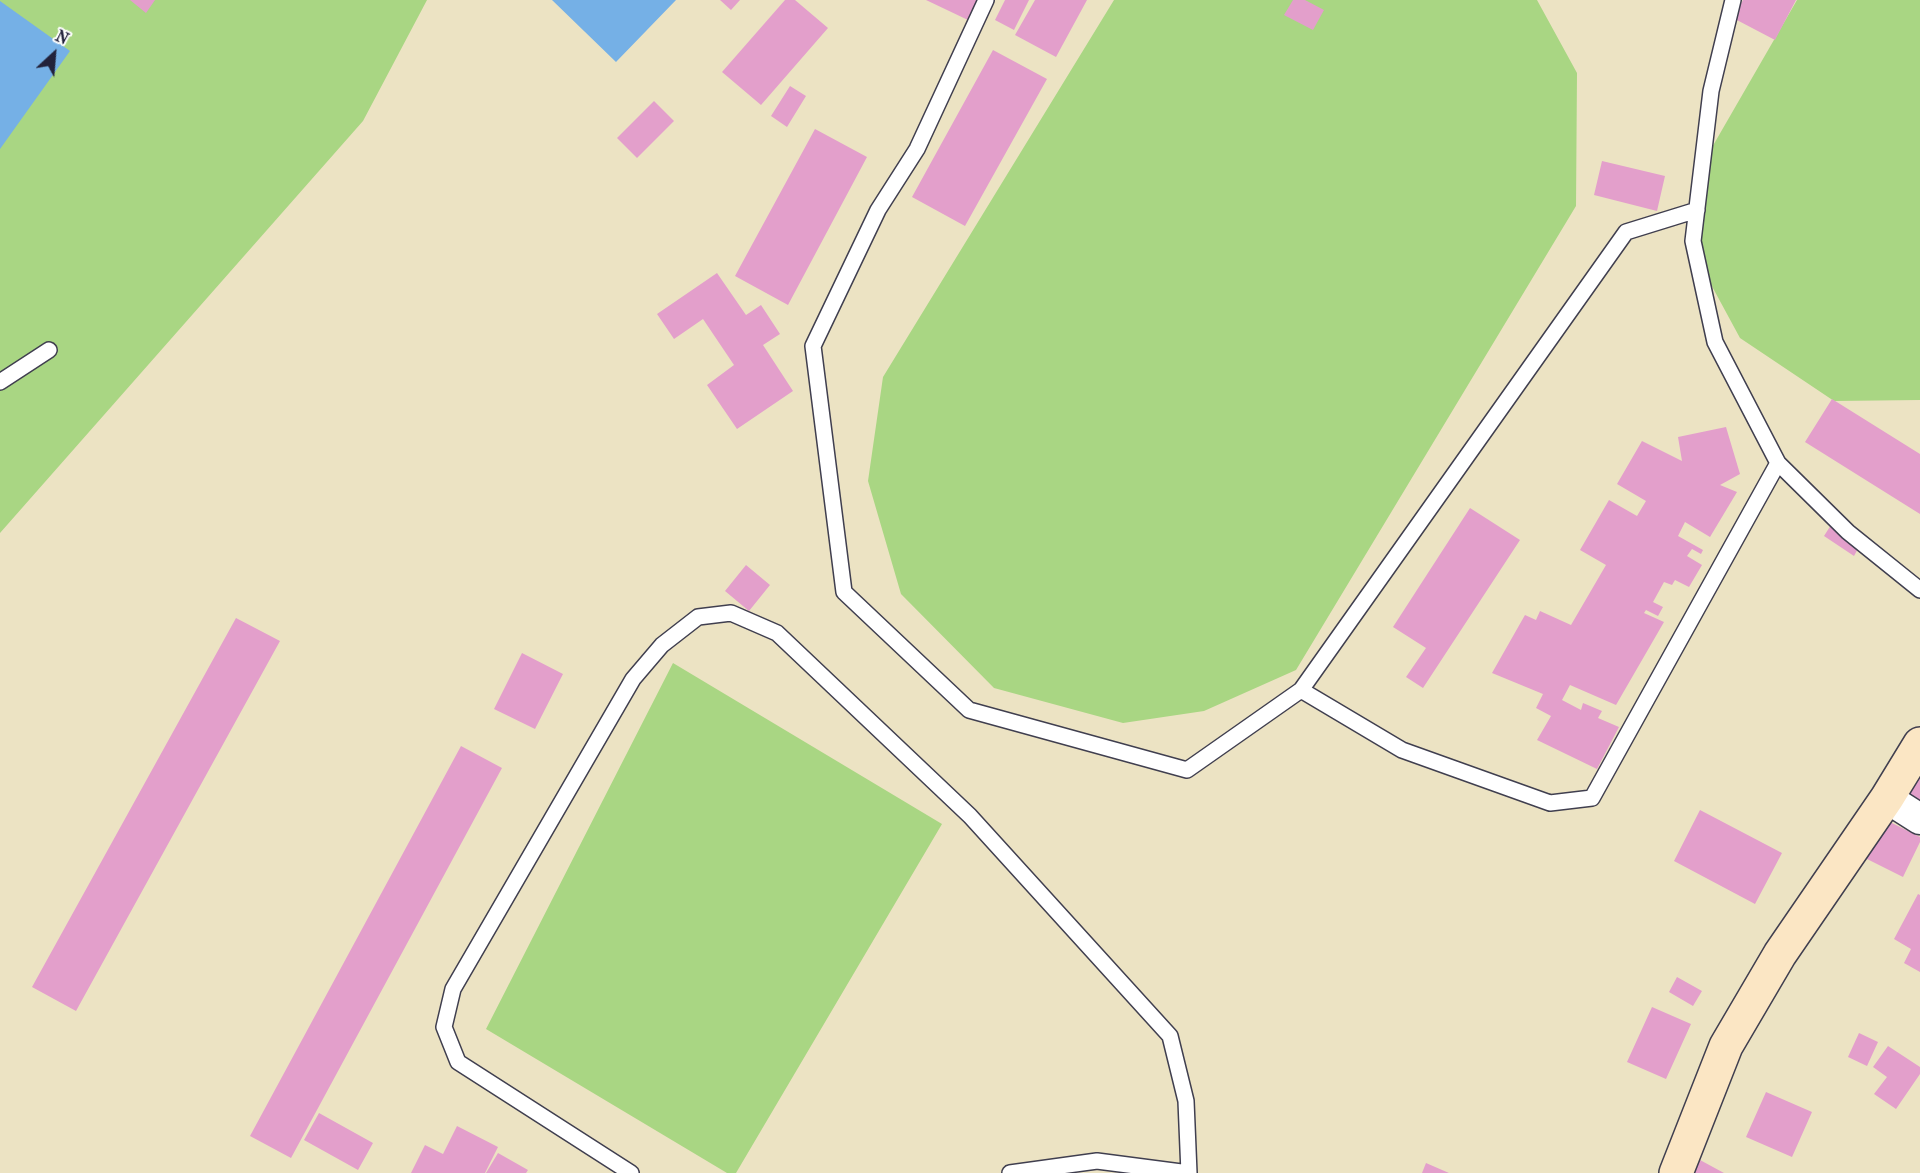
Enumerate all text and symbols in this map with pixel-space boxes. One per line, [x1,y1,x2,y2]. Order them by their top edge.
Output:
north arrow [24,24,84,84]
text: N [52,26,72,49]

